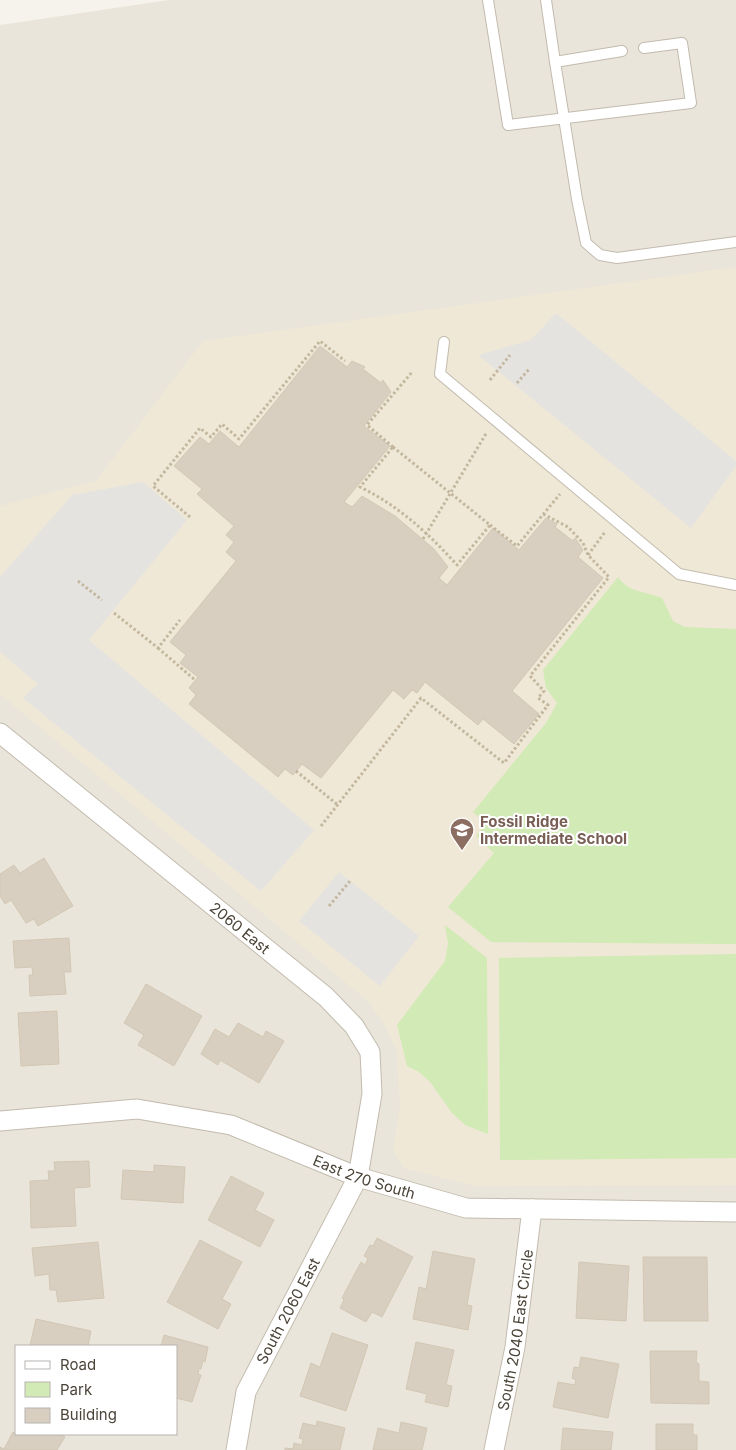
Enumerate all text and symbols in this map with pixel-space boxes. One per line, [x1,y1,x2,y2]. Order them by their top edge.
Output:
place label: Fossil Ridge Intermediate School [480,812,627,848]
school or university icon: Fossil Ridge Intermediate School [449,817,475,851]
street label: 2060 East [206,897,274,958]
street label: East 270 South [310,1150,418,1203]
street label: South 2040 East Circle [493,1248,536,1412]
street label: South 2060 East [252,1255,324,1367]
legend [15,1345,178,1435]
text: Road [60,1355,96,1374]
text: Park [60,1380,93,1399]
text: Building [60,1405,117,1424]

